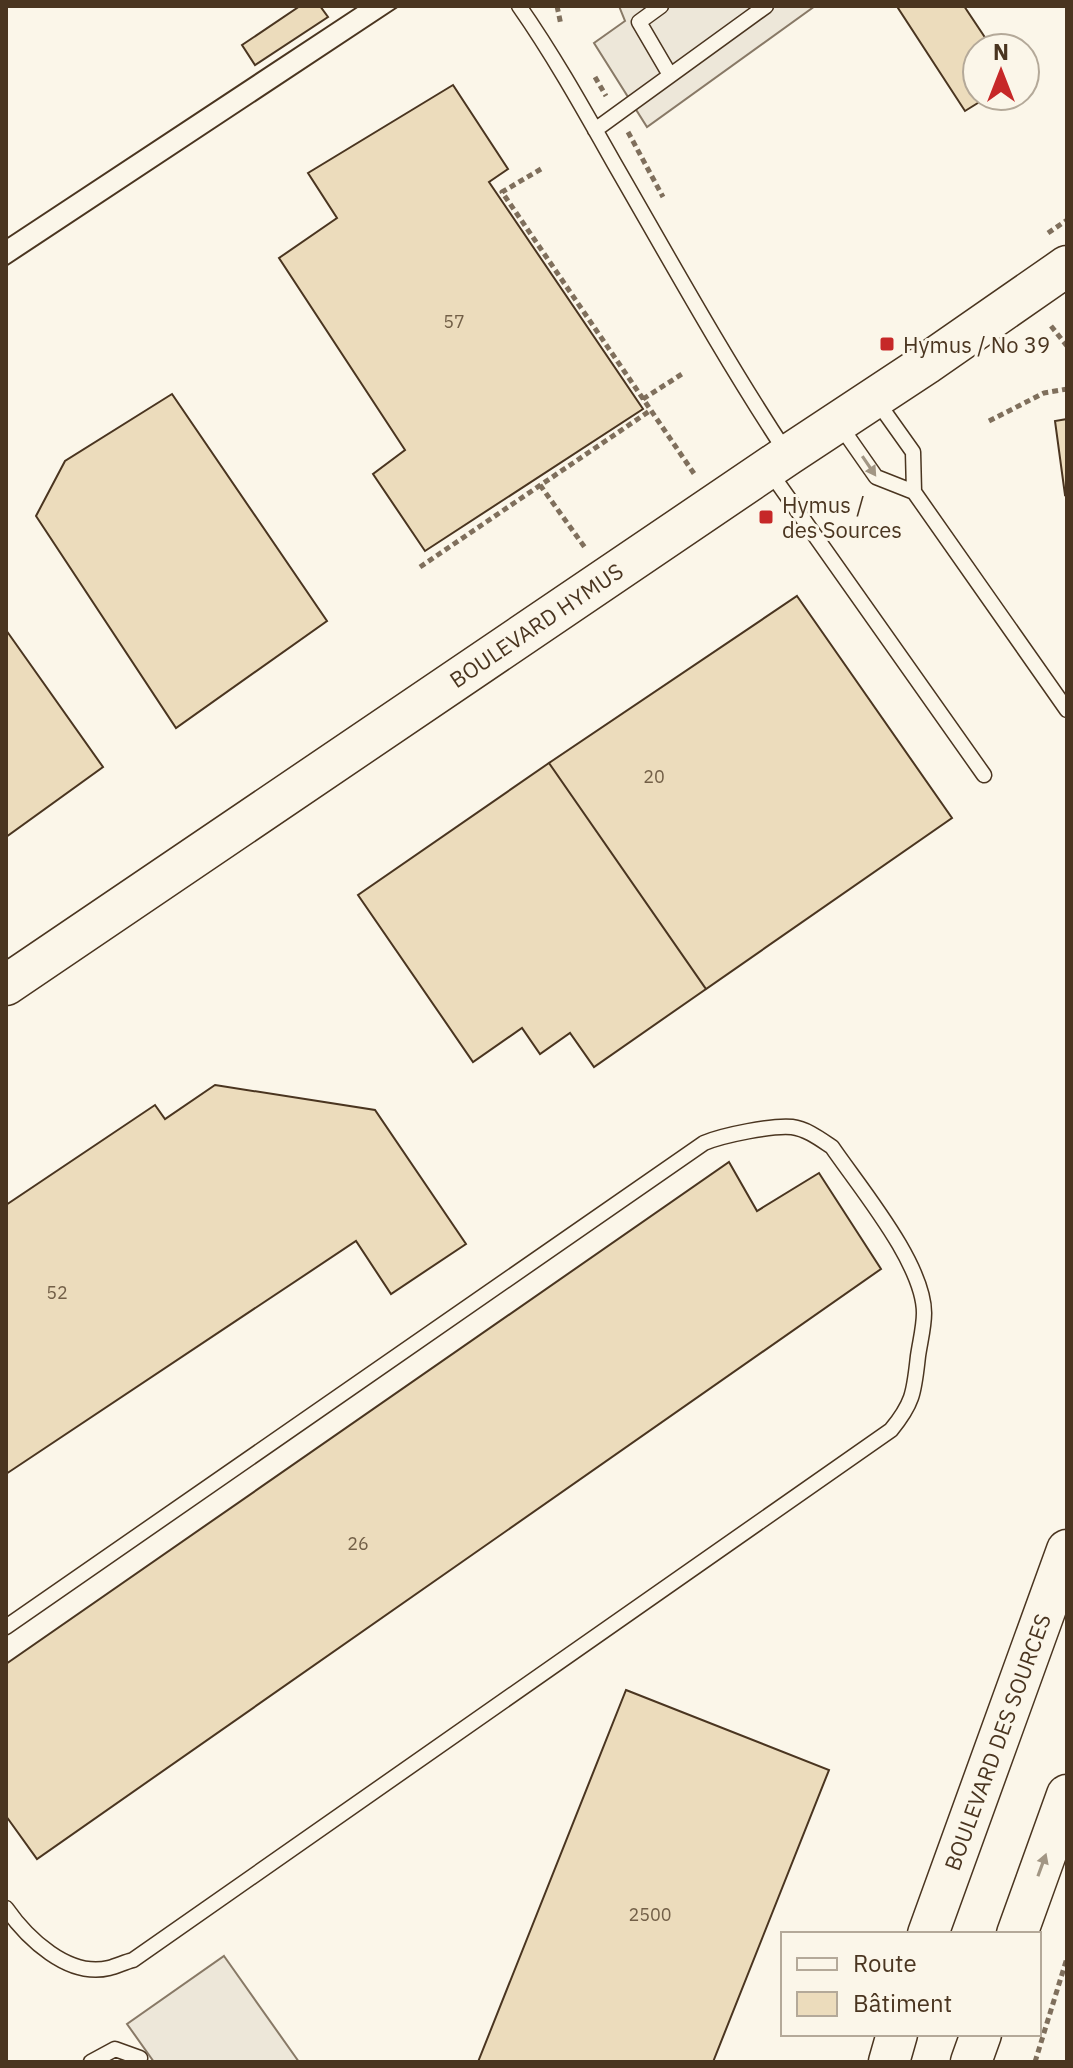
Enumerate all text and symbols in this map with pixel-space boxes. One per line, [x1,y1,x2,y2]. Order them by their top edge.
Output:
north arrow [961,32,1041,112]
text: N [993,37,1009,66]
house number: 57 [443,310,465,333]
place label: Hymus / No 39 [903,330,1050,359]
marker: Hymus / No 39 [878,335,896,353]
one-way arrow [862,455,877,476]
place label: Hymus / des Sources [782,490,902,544]
marker: Hymus / des Sources [757,508,775,526]
street label: BOULEVARD HYMUS [444,556,628,694]
house number: 20 [643,765,665,788]
house number: 52 [46,1281,68,1304]
house number: 26 [347,1532,369,1555]
street label: BOULEVARD DES SOURCES [937,1610,1057,1874]
one-way arrow [1036,1852,1049,1876]
house number: 2500 [628,1903,672,1926]
legend [781,1932,1041,2036]
text: Route [853,1947,917,1979]
text: Bâtiment [853,1987,952,2019]

